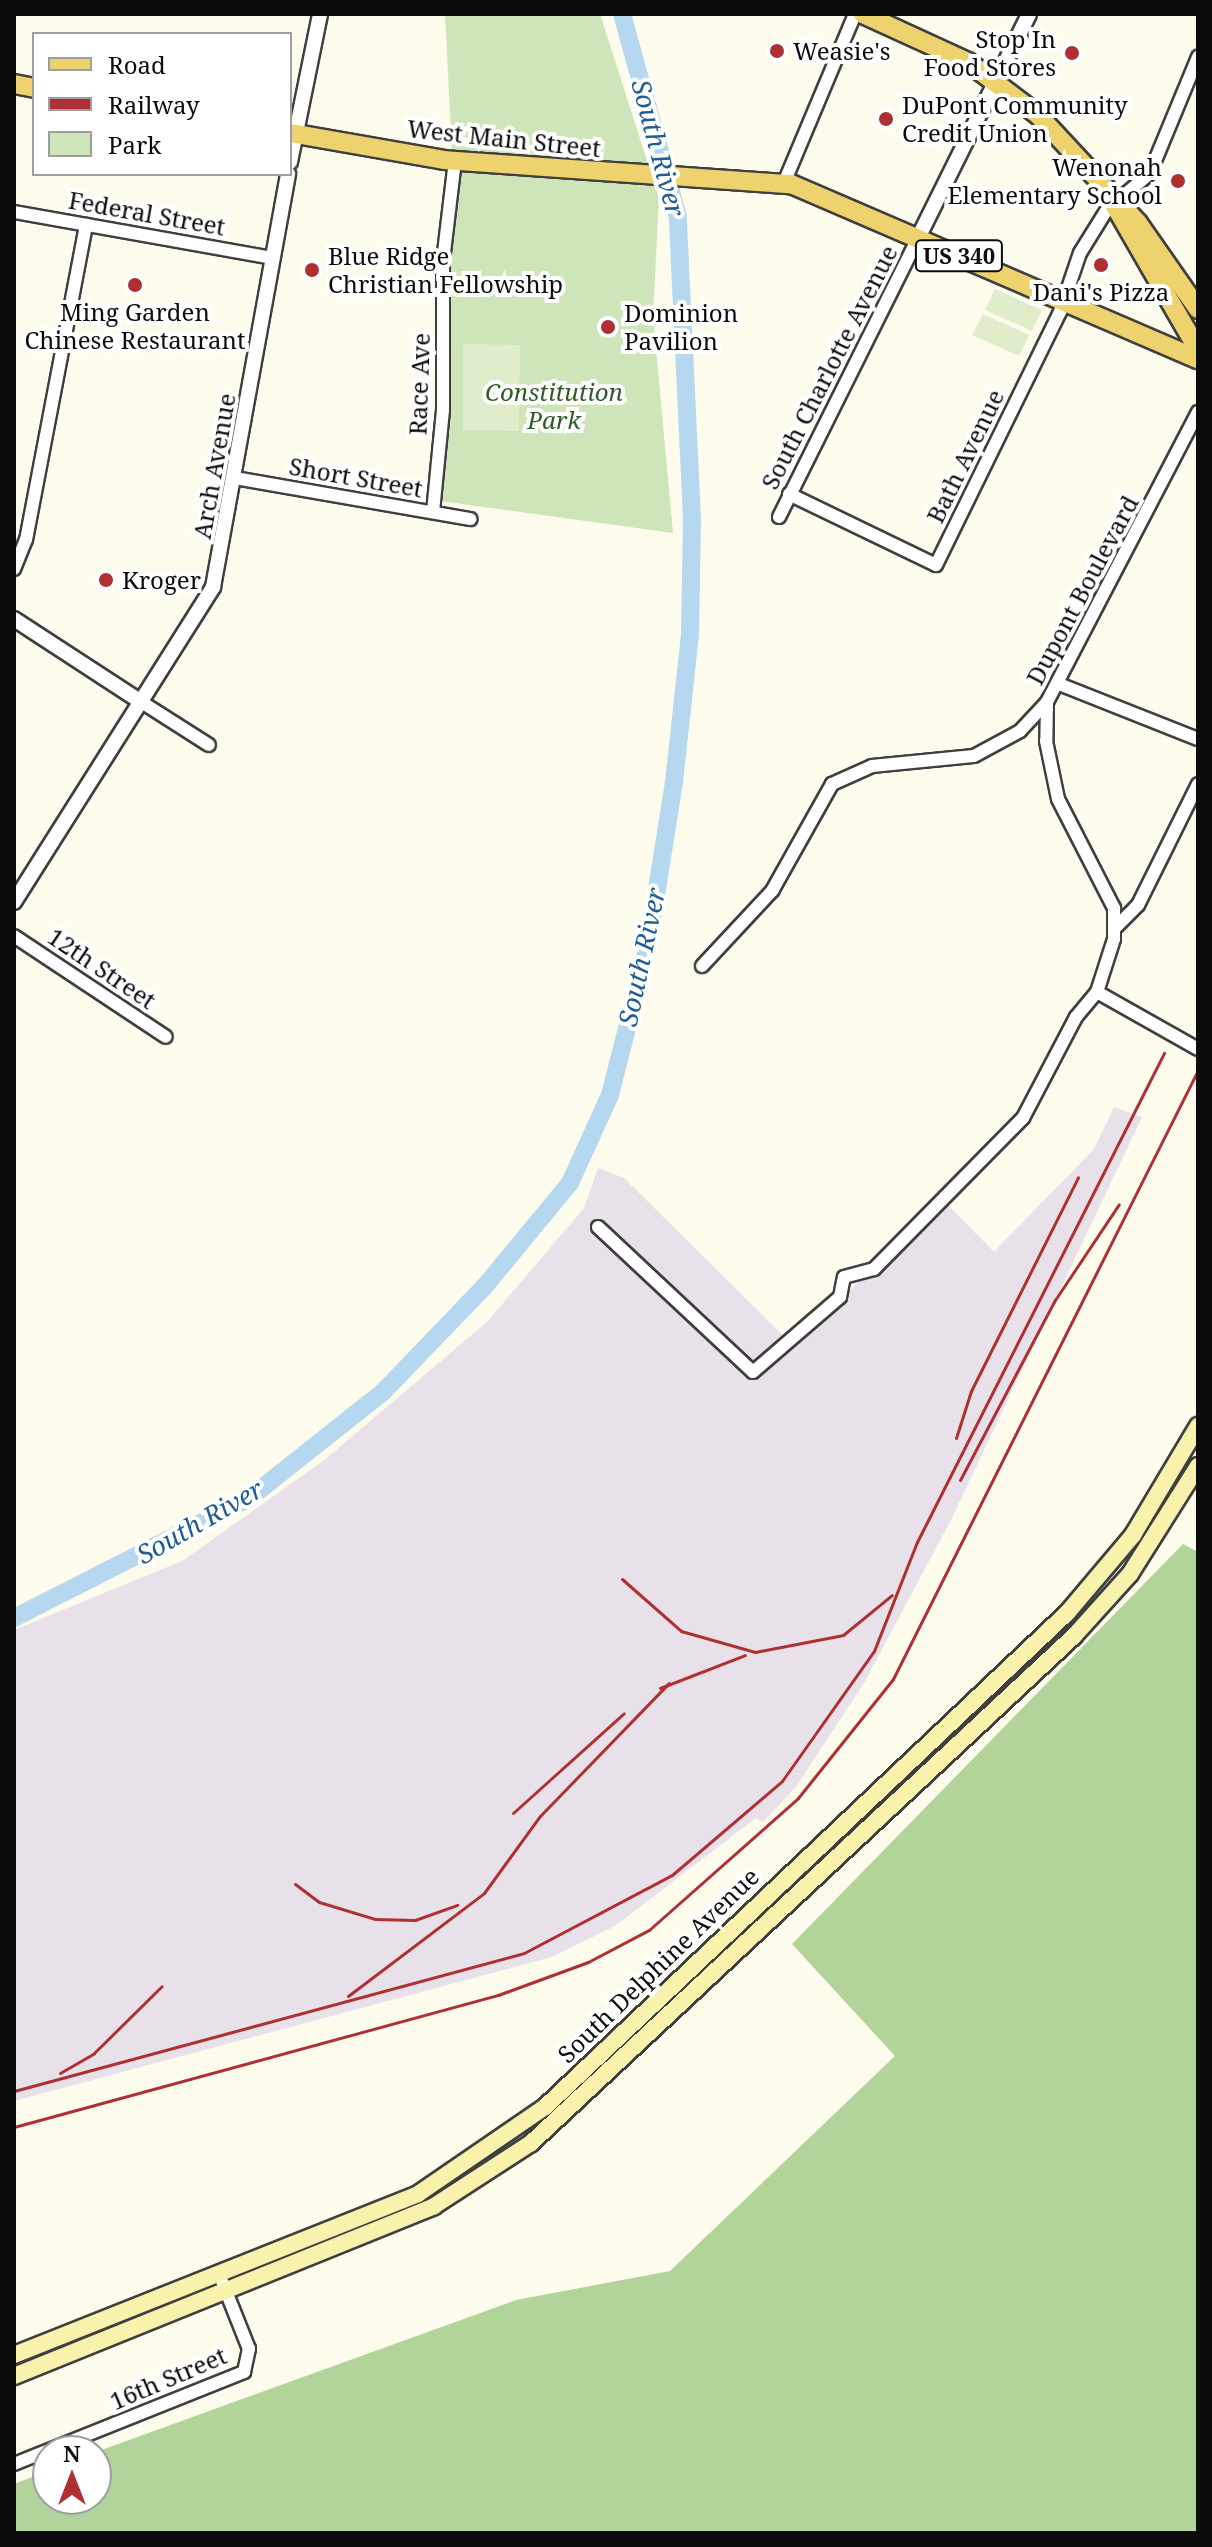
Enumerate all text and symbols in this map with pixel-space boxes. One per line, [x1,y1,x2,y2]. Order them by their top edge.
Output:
place label: Stop In Food Stores [924,25,1056,81]
legend [32,32,292,176]
place label: Weasie's [793,37,890,65]
marker: Weasie's [768,42,786,60]
marker: Stop In Food Stores [1063,44,1081,62]
text: Road [108,48,166,81]
water label: South River [625,76,691,220]
text: Railway [108,88,200,121]
place label: DuPont Community Credit Union [902,91,1128,147]
marker: DuPont Community Credit Union [877,110,895,128]
street label: West Main Street [406,114,602,162]
text: Park [108,128,161,161]
place label: Wenonah Elementary School [947,153,1162,209]
marker: Wenonah Elementary School [1169,172,1187,190]
street label: Federal Street [66,185,228,241]
road number: US 340 [913,238,1005,274]
street label: South Charlotte Avenue [755,240,903,494]
place label: Blue Ridge Christian Fellowship [328,242,563,298]
marker: Dani's Pizza [1092,256,1110,274]
marker: Blue Ridge Christian Fellowship [303,261,321,279]
marker: Ming Garden Chinese Restaurant [126,276,144,294]
place label: Dani's Pizza [1033,278,1169,306]
place label: Ming Garden Chinese Restaurant [25,298,245,354]
place label: Dominion Pavilion [624,299,738,355]
marker: Dominion Pavilion [599,318,617,336]
street label: Race Ave [403,332,435,436]
park label: Constitution Park [485,378,623,434]
street label: Bath Avenue [920,385,1010,527]
street label: Arch Avenue [187,391,241,541]
street label: Short Street [287,451,425,503]
street label: Dupont Boulevard [1020,491,1144,689]
place label: Kroger [122,566,201,594]
marker: Kroger [97,571,115,589]
water label: South River [612,885,672,1029]
street label: 12th Street [43,921,161,1015]
water label: South River [131,1473,269,1571]
street label: South Delphine Avenue [552,1862,764,2068]
street label: 16th Street [105,2341,231,2415]
north arrow [32,2435,112,2515]
text: N [63,2438,81,2468]

